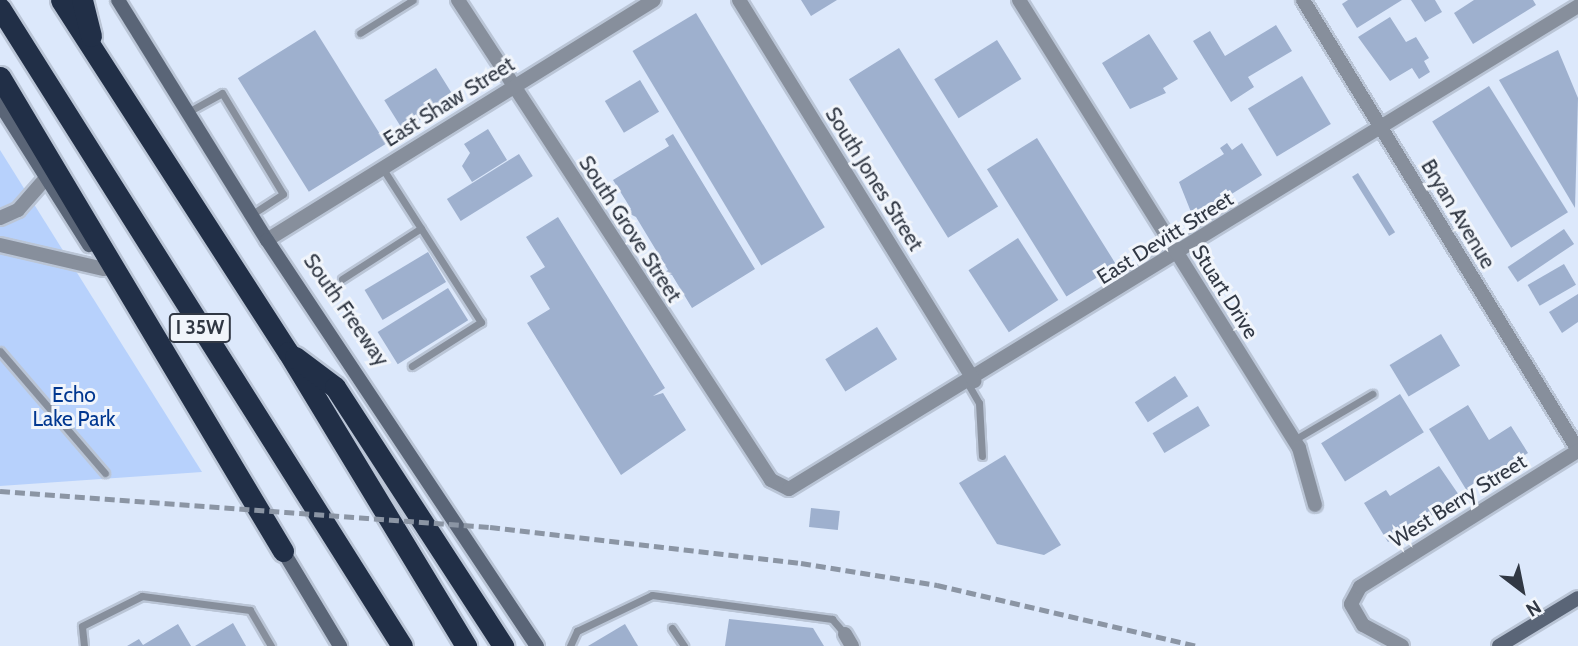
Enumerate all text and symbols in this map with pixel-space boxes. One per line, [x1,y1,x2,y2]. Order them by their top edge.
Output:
street label: East Shaw Street [379,52,519,152]
street label: South Jones Street [820,103,928,255]
street label: South Grove Street [573,151,687,307]
street label: Bryan Avenue [1416,155,1500,273]
street label: East Devitt Street [1092,186,1238,290]
street label: Stuart Drive [1186,241,1264,343]
street label: South Freeway [298,249,394,371]
road number: I 35W [168,312,232,344]
park label: Echo Lake Park [33,382,115,432]
street label: West Berry Street [1385,449,1531,553]
north arrow [1487,555,1557,625]
text: N [1522,595,1545,622]

